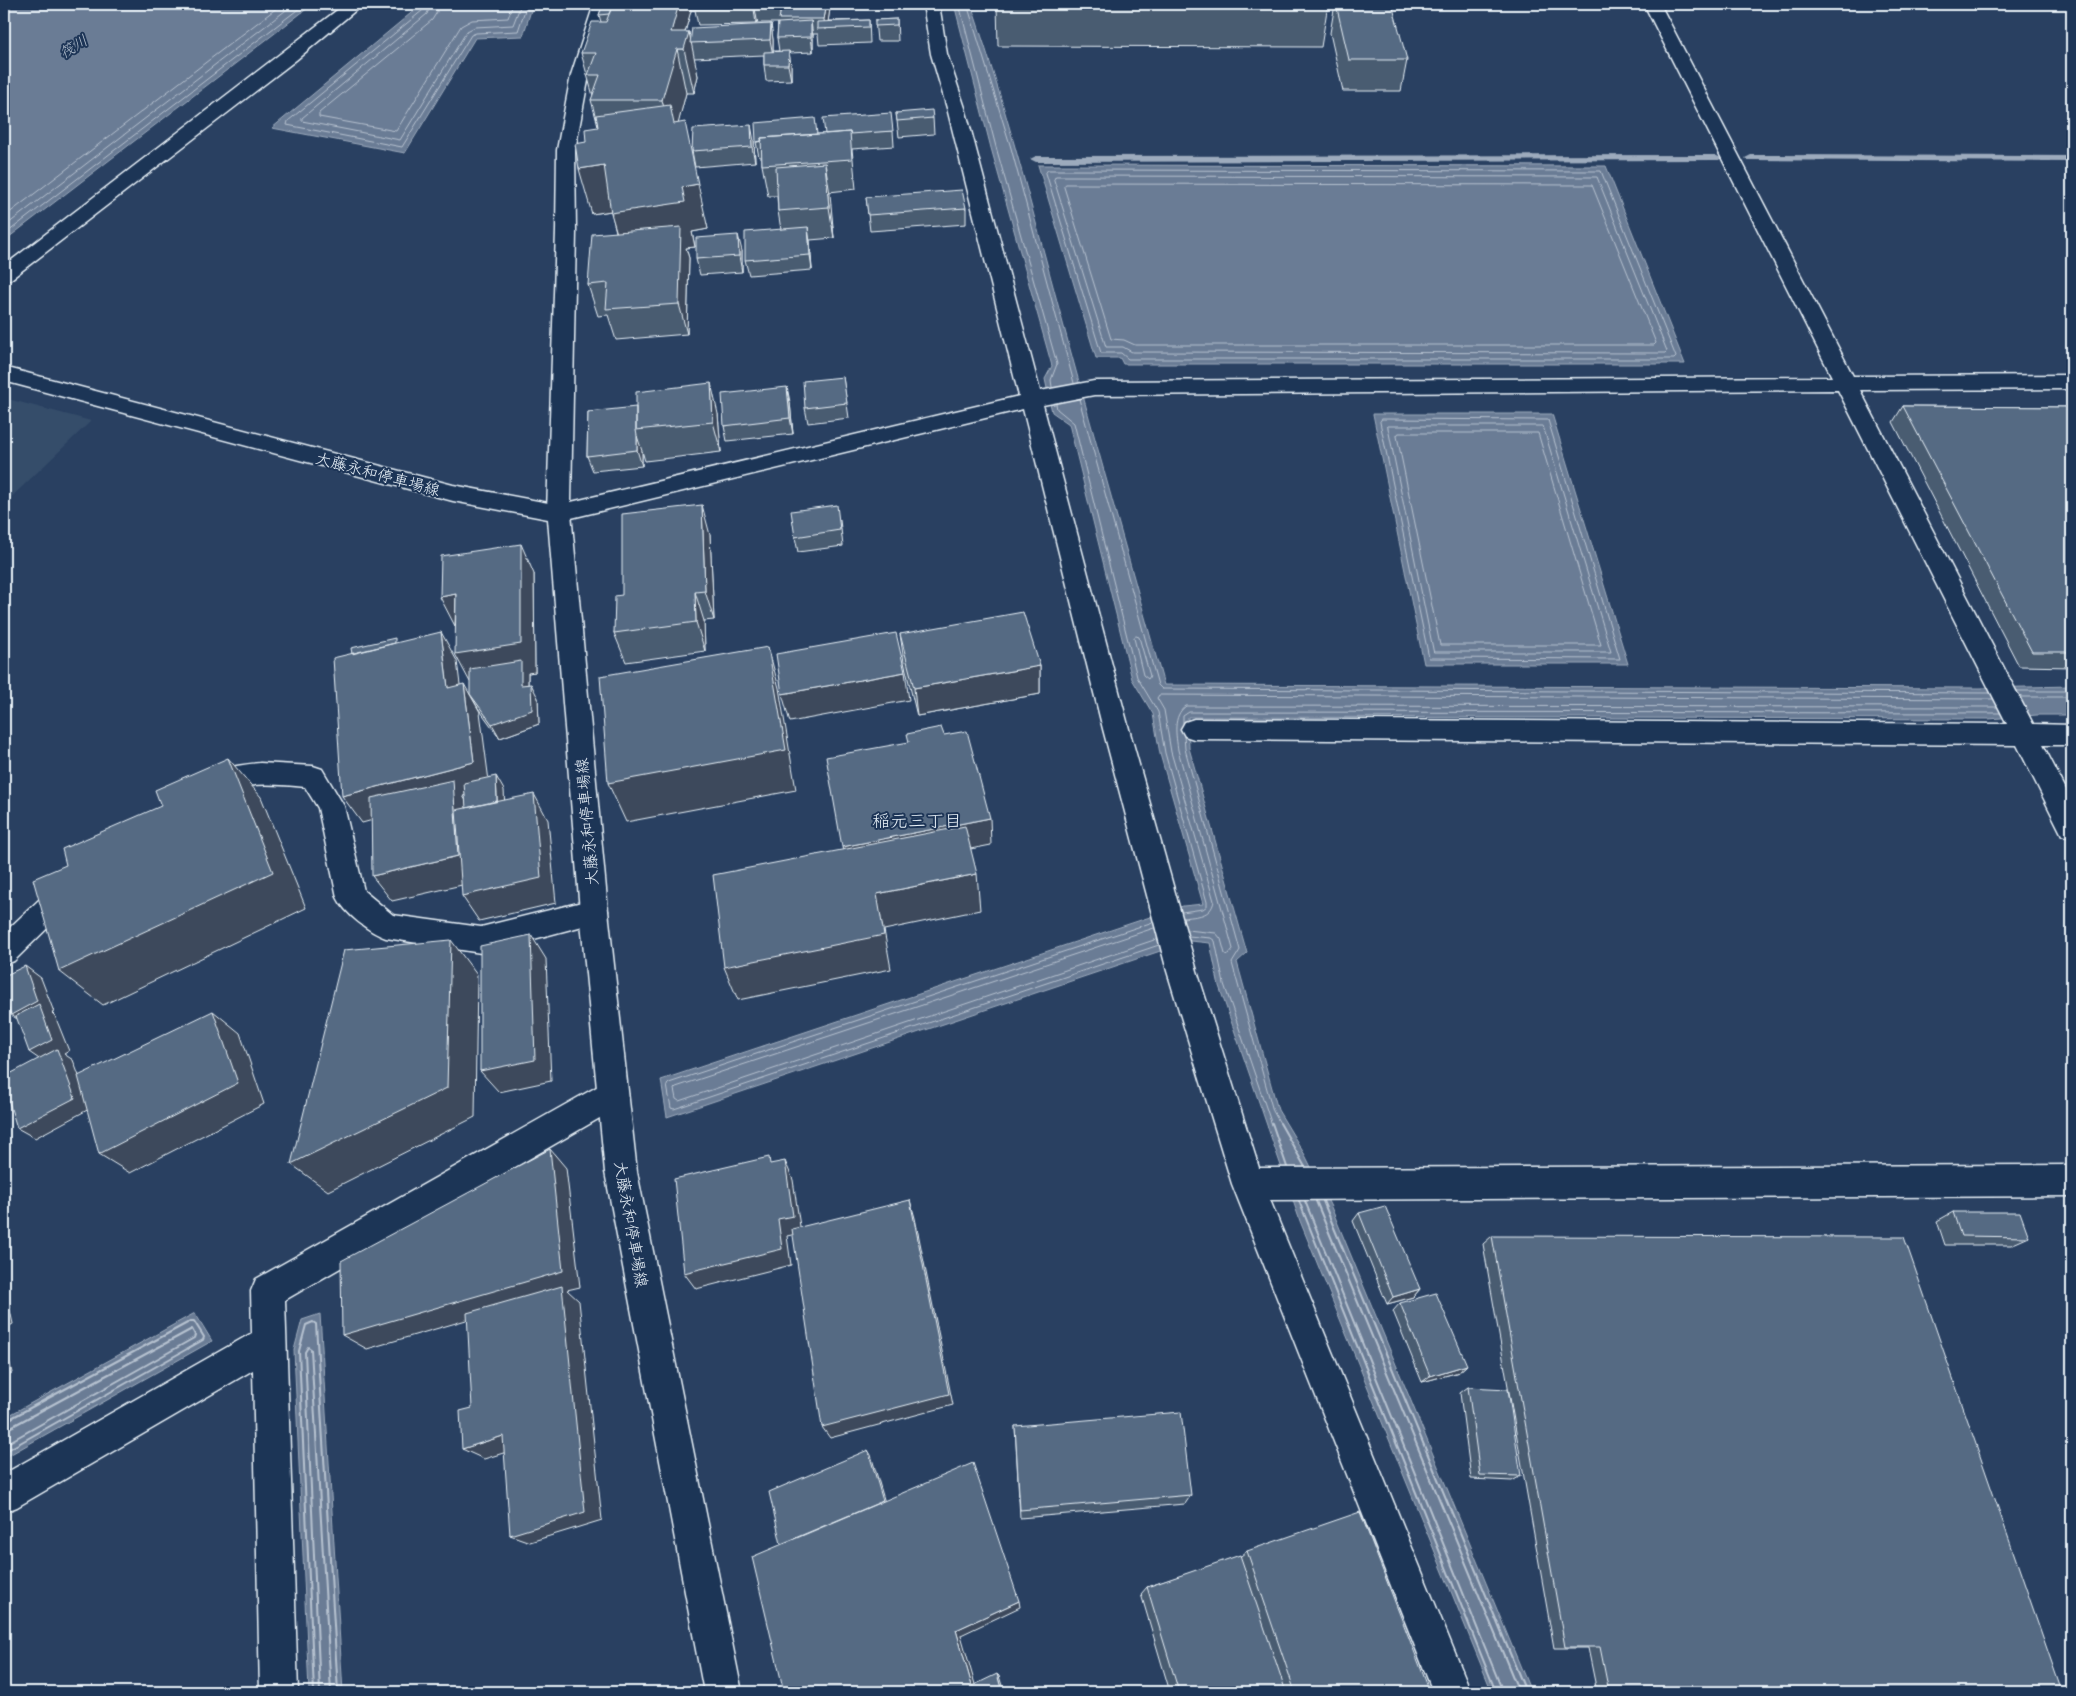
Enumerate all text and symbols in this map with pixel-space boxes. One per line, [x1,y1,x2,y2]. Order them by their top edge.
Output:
water label: 筏川 [55,30,91,62]
street label: 大藤永和停車場線 [313,446,443,500]
street label: 大藤永和停車場線 [570,757,602,887]
district label: 稲元三丁目 [872,808,962,832]
street label: 大藤永和停車場線 [611,1159,653,1289]

